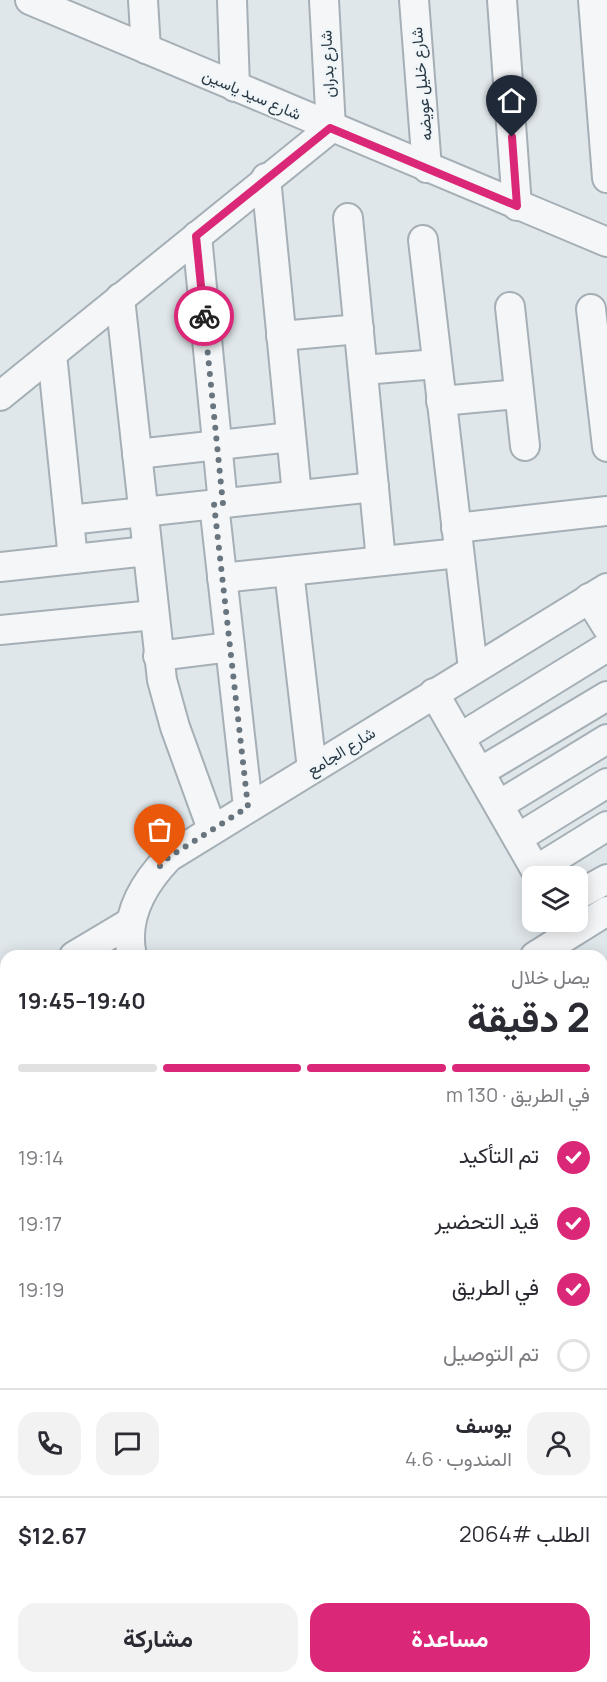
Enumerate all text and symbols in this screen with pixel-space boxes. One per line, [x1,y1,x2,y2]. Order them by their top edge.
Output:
street label: شارع خليل عويضه [405,26,438,142]
street label: شارع بدران [314,30,341,98]
street label: شارع سيد ياسين [199,63,305,126]
pin [486,75,537,137]
icon: home [495,84,528,117]
courier [174,286,234,346]
icon: bike [188,300,221,333]
street label: شارع الجامع [303,721,380,782]
pin [134,804,185,866]
icon: bag [143,813,176,846]
map controls [522,866,588,932]
button: layers [522,866,588,932]
text: يصل خلال [511,963,590,990]
text: 19:40–19:45 [18,986,146,1016]
text: 2 دقيقة [467,990,590,1044]
text: في الطريق · 130 m [446,1081,590,1108]
text: تم التأكيد [459,1140,539,1170]
icon: check [557,1141,590,1174]
text: 19:14 [18,1144,64,1171]
text: قيد التحضير [434,1206,539,1236]
icon: check [557,1207,590,1240]
text: 19:17 [18,1210,62,1237]
text: في الطريق [452,1272,539,1302]
icon: check [557,1273,590,1306]
text: 19:19 [18,1276,64,1303]
text: تم التوصيل [443,1338,539,1368]
text: يوسف [456,1410,512,1440]
button: phone [18,1412,81,1475]
button: chat [96,1412,159,1475]
button: person [527,1412,590,1475]
text: المندوب · 4.6 [405,1445,512,1472]
text: الطلب #2064 [459,1519,590,1549]
text: $12.67 [18,1521,87,1551]
button: مشاركة [18,1603,298,1672]
button: مساعدة [310,1603,590,1672]

